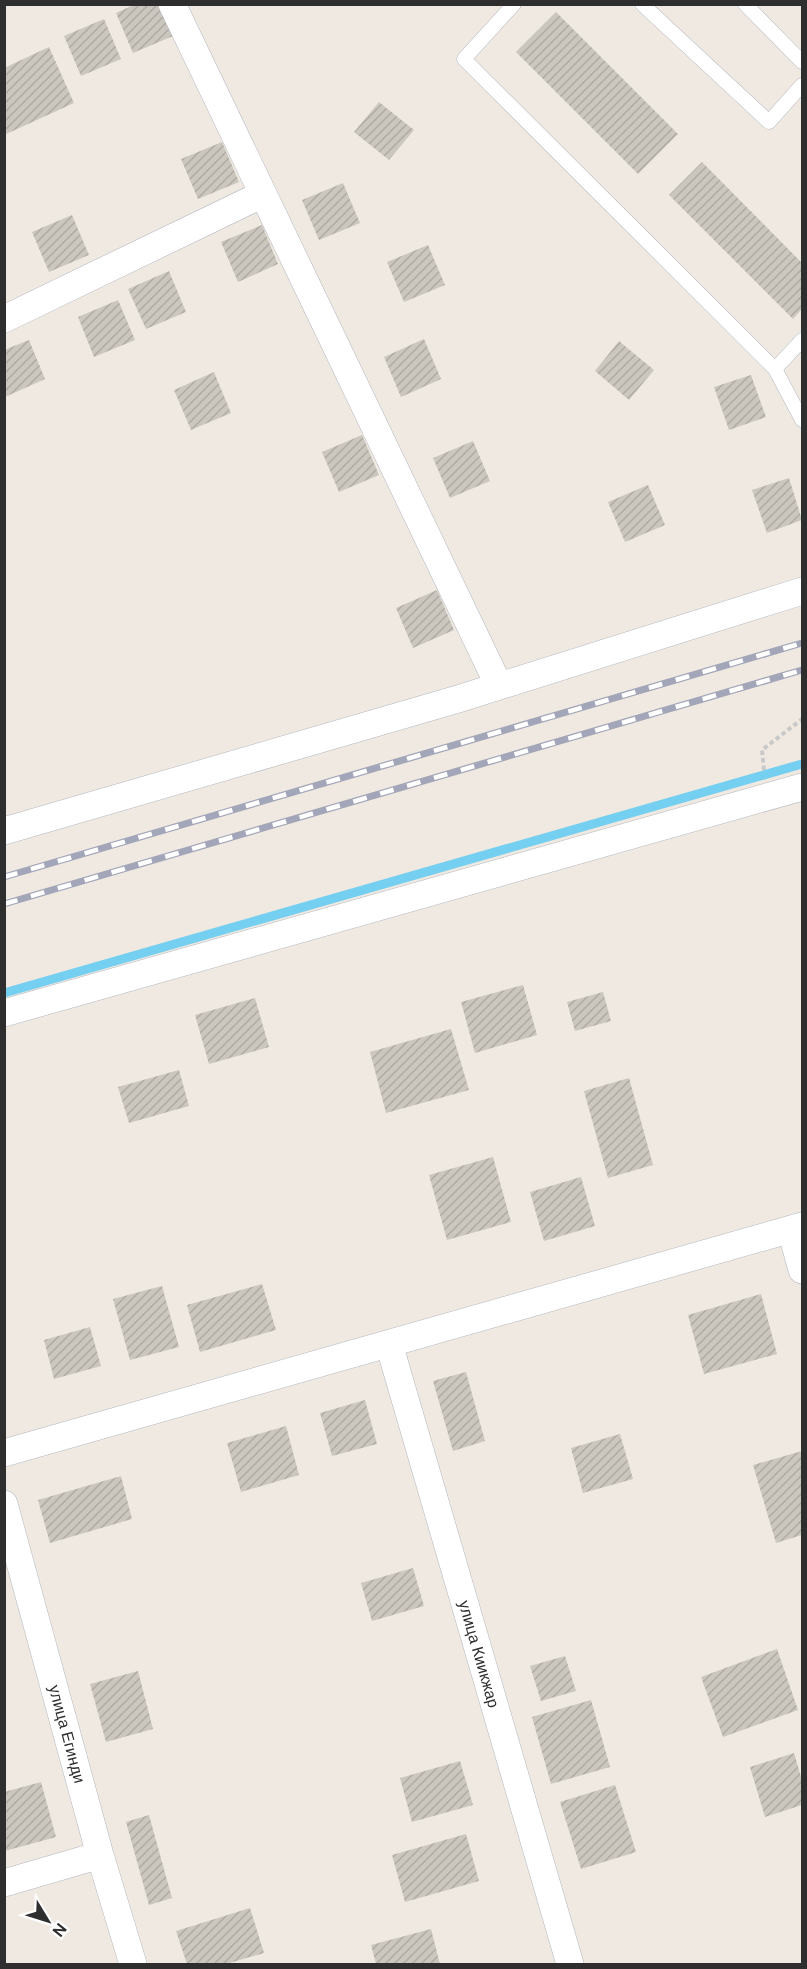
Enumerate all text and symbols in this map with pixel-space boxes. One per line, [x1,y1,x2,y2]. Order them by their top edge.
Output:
street label: улица Киикжар [454,1598,504,1710]
street label: улица Егинди [44,1683,90,1785]
north arrow [18,1891,78,1951]
text: N [48,1919,71,1941]

